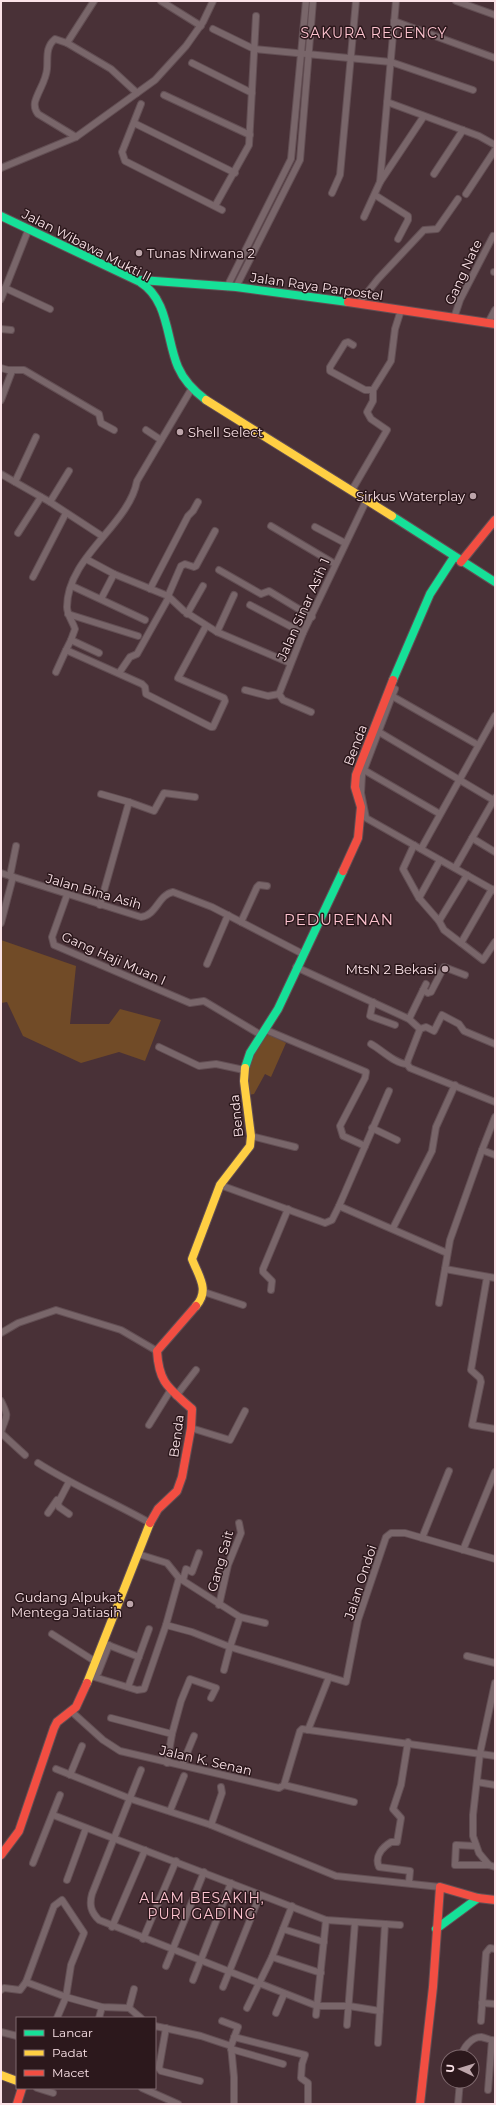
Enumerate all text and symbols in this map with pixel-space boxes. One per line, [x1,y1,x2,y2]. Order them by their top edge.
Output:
district label: SAKURA REGENCY [300,24,448,42]
street label: Jalan Wibawa Mukti II [19,205,154,285]
street label: Gang Nate [441,237,485,307]
place label: Tunas Nirwana 2 [147,245,255,261]
marker: Tunas Nirwana 2 [134,248,144,258]
street label: Jalan Raya Parpostel [249,269,384,303]
place label: Shell Select [188,424,263,440]
marker: Shell Select [175,427,185,437]
place label: Sirkus Waterplay [356,488,466,504]
marker: Sirkus Waterplay [468,491,478,501]
street label: Jalan Sinar Asih 1 [273,555,333,663]
street label: Benda [340,722,370,768]
street label: Jalan Bina Asih [43,869,144,912]
district label: PEDURENAN [284,910,394,929]
street label: Gang Haji Muan I [59,928,169,988]
place label: MtsN 2 Bekasi [345,961,437,977]
marker: MtsN 2 Bekasi [440,964,450,974]
street label: Benda [226,1094,246,1138]
street label: Benda [165,1414,187,1458]
street label: Gang Sait [204,1528,236,1594]
street label: Jalan Ondoi [340,1543,380,1622]
place label: Gudang Alpukat Mentega Jatiasih [11,1589,122,1620]
marker: Gudang Alpukat Mentega Jatiasih [125,1599,135,1609]
street label: Jalan K. Senan [157,1741,254,1778]
district label: ALAM BESAKIH, PURI GADING [139,1889,265,1923]
legend [16,2017,156,2089]
text: Lancar [52,2025,93,2040]
text: Padat [52,2045,88,2060]
north arrow [440,2049,480,2089]
text: U [443,2063,457,2073]
text: Macet [52,2065,89,2080]

